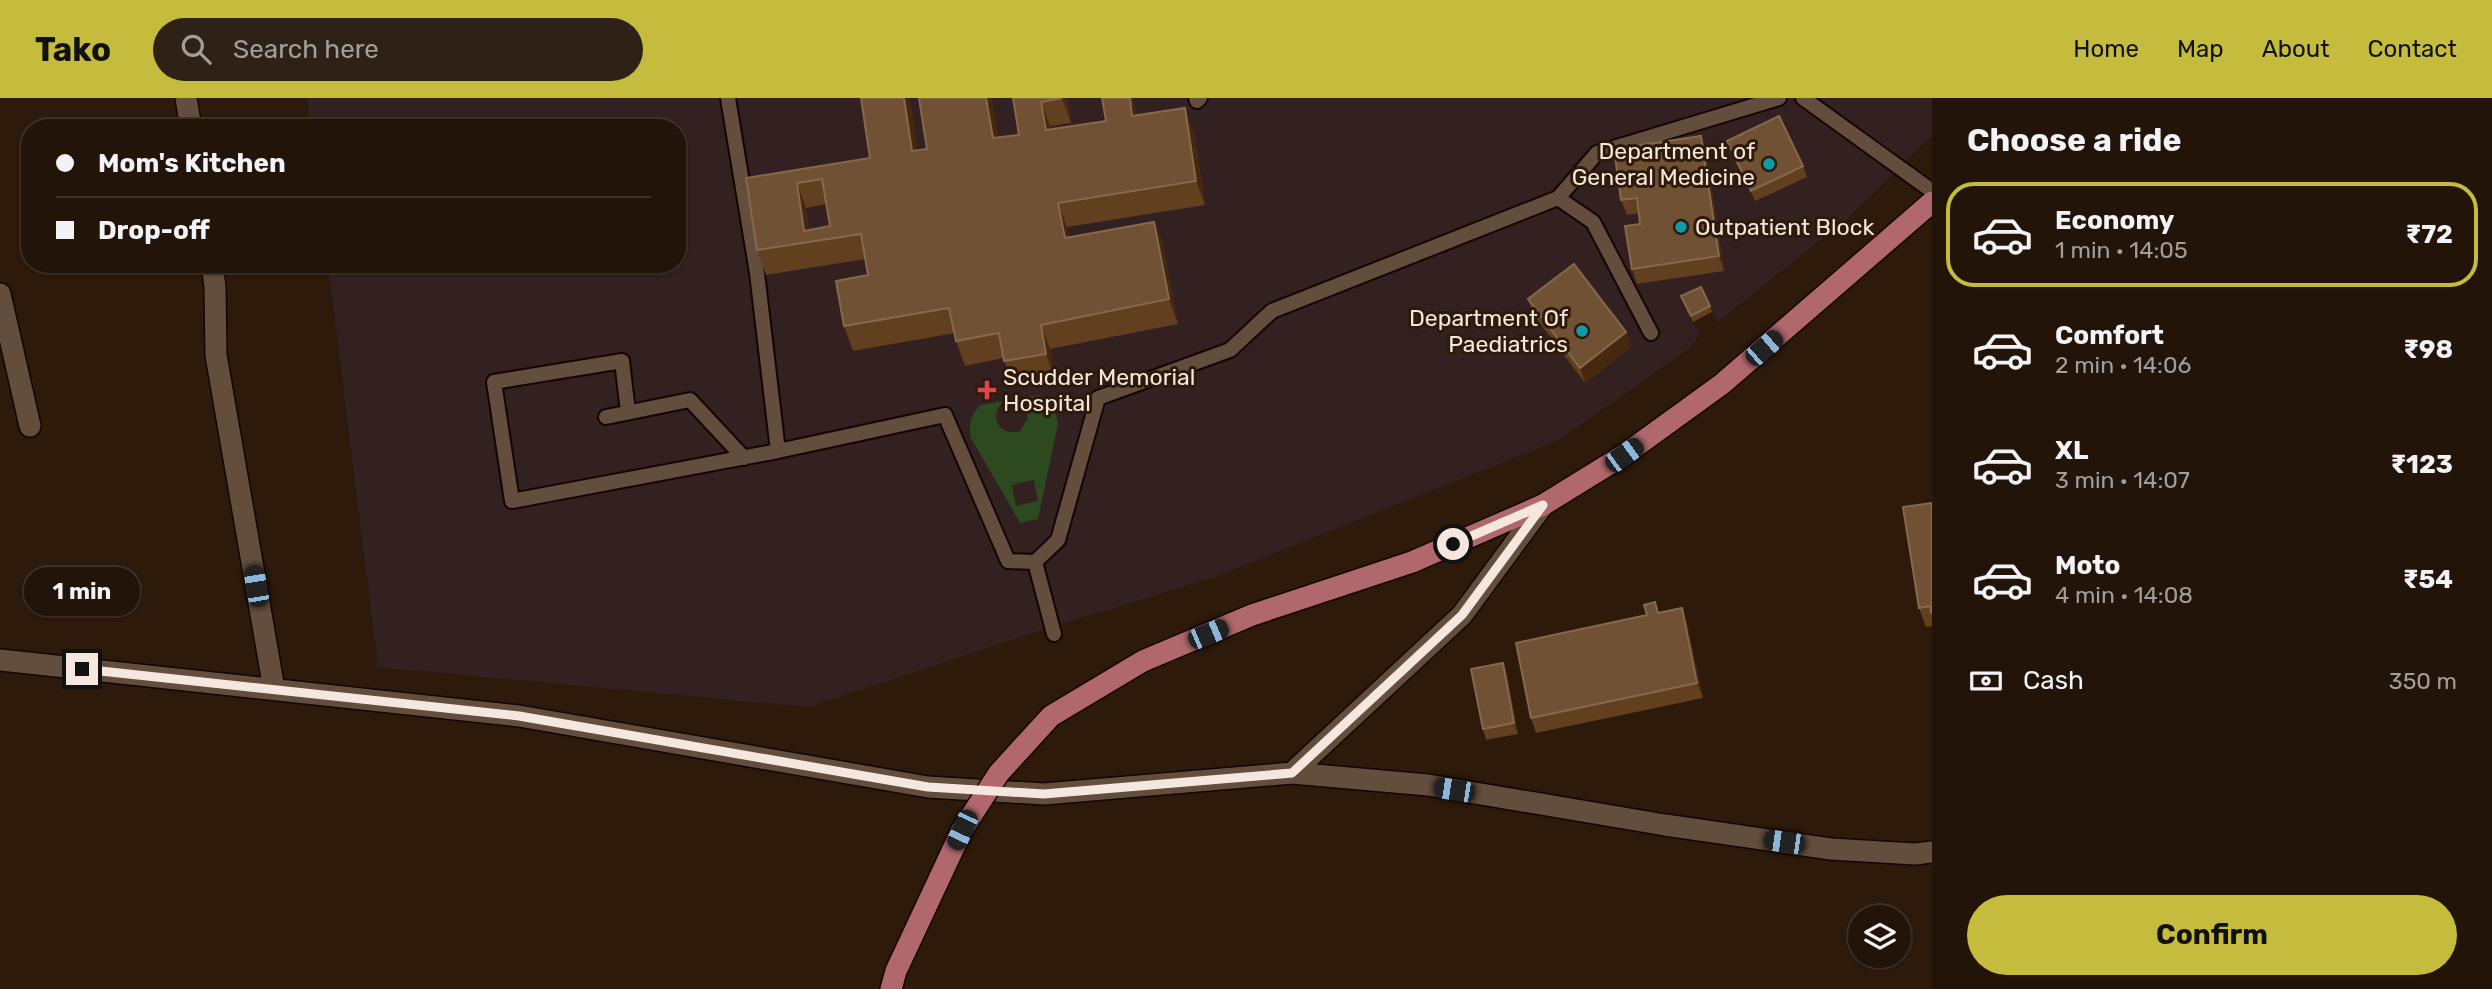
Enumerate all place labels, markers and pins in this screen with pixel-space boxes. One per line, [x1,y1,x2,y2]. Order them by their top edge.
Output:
place label: Department of General Medicine [1572,137,1755,191]
marker: Department of General Medicine [1761,156,1777,172]
place label: Outpatient Block [1695,213,1874,241]
marker: Outpatient Block [1673,219,1689,235]
place label: Department Of Paediatrics [1409,304,1568,358]
marker: Department Of Paediatrics [1574,323,1590,339]
place label: Scudder Memorial Hospital [1003,363,1195,417]
marker: Scudder Memorial Hospital [977,380,997,400]

